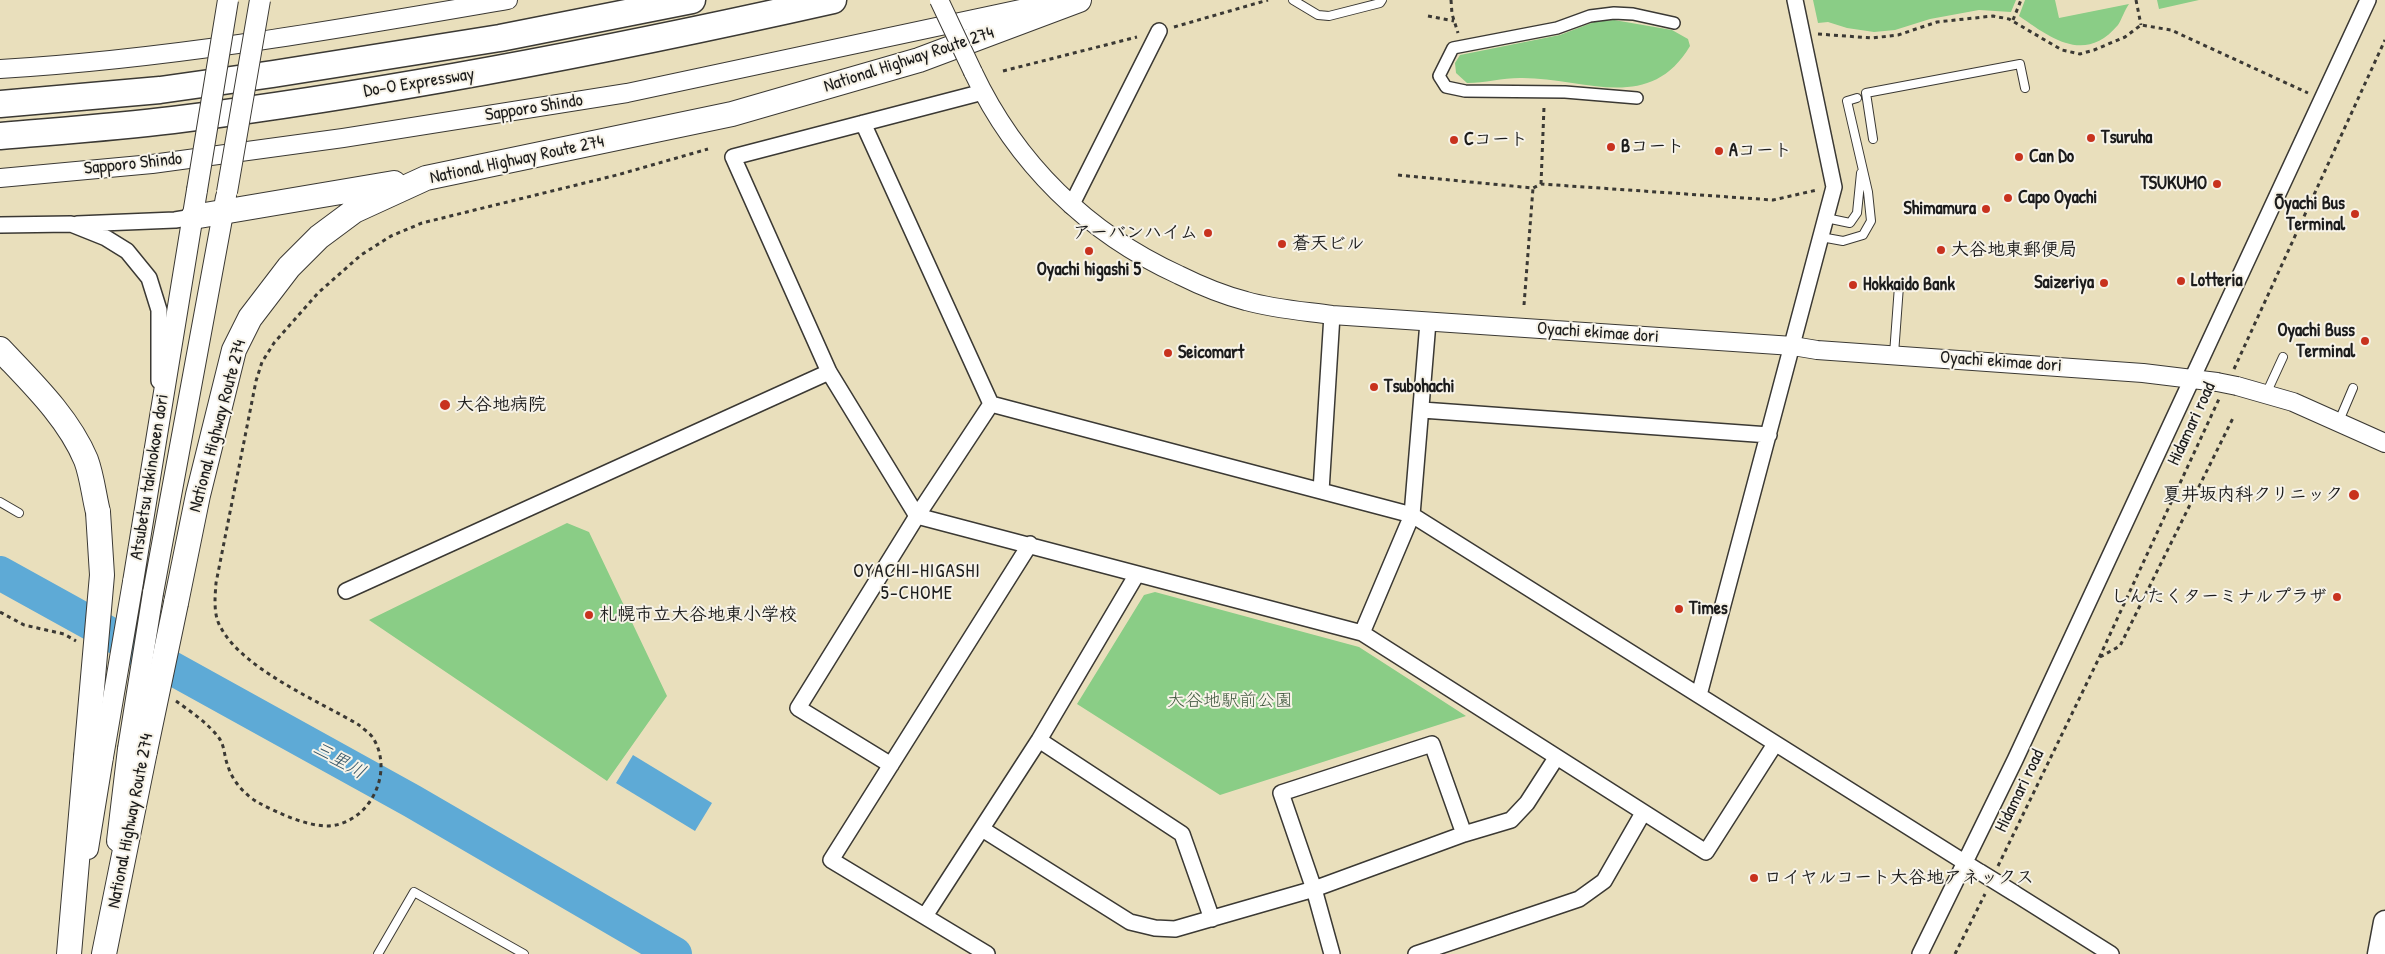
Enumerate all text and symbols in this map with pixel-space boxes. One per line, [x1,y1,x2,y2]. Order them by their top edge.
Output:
street label: National Highway Route 274 [821,22,997,98]
street label: Do-O Expressway [362,64,476,102]
street label: Sapporo Shindo [484,90,584,126]
place label: Tsuruha [2101,127,2152,149]
place label: Cコート [1464,129,1528,151]
street label: National Highway Route 274 [428,131,606,189]
marker: Tsuruha [2085,132,2097,144]
marker: Cコート [1448,134,1460,146]
place label: Bコート [1621,136,1684,158]
place label: Aコート [1729,140,1792,162]
marker: Bコート [1605,141,1617,153]
marker: Aコート [1713,145,1725,157]
place label: Can Do [2029,146,2074,168]
street label: Sapporo Shindo [83,148,183,180]
marker: Can Do [2013,151,2025,163]
place label: TSUKUMO [2140,173,2207,195]
marker: TSUKUMO [2211,178,2223,190]
place label: Capo Oyachi [2018,187,2097,209]
marker: Capo Oyachi [2002,192,2014,204]
place label: Ōyachi Bus Terminal [2274,193,2345,235]
place label: Shimamura [1903,198,1976,220]
marker: Shimamura [1980,203,1992,215]
marker: Ōyachi Bus Terminal [2349,208,2361,220]
place label: アーバンハイム [1073,222,1198,244]
marker: アーバンハイム [1202,227,1214,239]
place label: 蒼天ビル [1292,233,1364,255]
marker: 蒼天ビル [1276,238,1288,250]
place label: 大谷地東郵便局 [1951,239,2077,261]
marker: 大谷地東郵便局 [1935,244,1947,256]
marker: Oyachi higashi 5 [1083,245,1095,257]
place label: Oyachi higashi 5 [1037,259,1141,281]
place label: Lotteria [2191,270,2243,292]
place label: Saizeriya [2034,272,2094,294]
place label: Hokkaido Bank [1863,274,1955,296]
marker: Lotteria [2175,275,2187,287]
marker: Saizeriya [2098,277,2110,289]
marker: Hokkaido Bank [1847,279,1859,291]
street label: Oyachi ekimae dori [1536,318,1660,348]
place label: Oyachi Buss Terminal [2277,320,2355,362]
marker: Oyachi Buss Terminal [2359,335,2371,347]
street label: National Highway Route 274 [185,337,251,515]
place label: Seicomart [1178,342,1244,364]
marker: Seicomart [1162,347,1174,359]
street label: Oyachi ekimae dori [1939,347,2063,377]
place label: Tsubohachi [1384,376,1454,398]
street label: Hidamari road [2163,379,2221,469]
marker: Tsubohachi [1368,381,1380,393]
street label: Atsubetsu takinokoen dori [126,392,174,562]
place label: 大谷地病院 [456,394,546,416]
marker: 大谷地病院 [438,398,452,412]
place label: 夏井坂内科クリニック [2163,484,2343,506]
marker: 夏井坂内科クリニック [2347,488,2361,502]
district label: OYACHI-HIGASHI 5-CHOME [851,561,983,605]
place label: しんたくターミナルプラザ [2111,586,2327,608]
marker: しんたくターミナルプラザ [2331,591,2343,603]
place label: Times [1689,598,1728,620]
marker: Times [1673,603,1685,615]
place label: 札幌市立大谷地東小学校 [599,604,797,626]
marker: 札幌市立大谷地東小学校 [583,609,595,621]
park label: 大谷地駅前公園 [1167,690,1293,712]
street label: National Highway Route 274 [103,732,159,910]
water label: 三里川 [309,737,369,785]
street label: Hidamari road [1991,746,2049,836]
place label: ロイヤルコート大谷地アネックス [1764,867,2034,889]
marker: ロイヤルコート大谷地アネックス [1748,872,1760,884]

